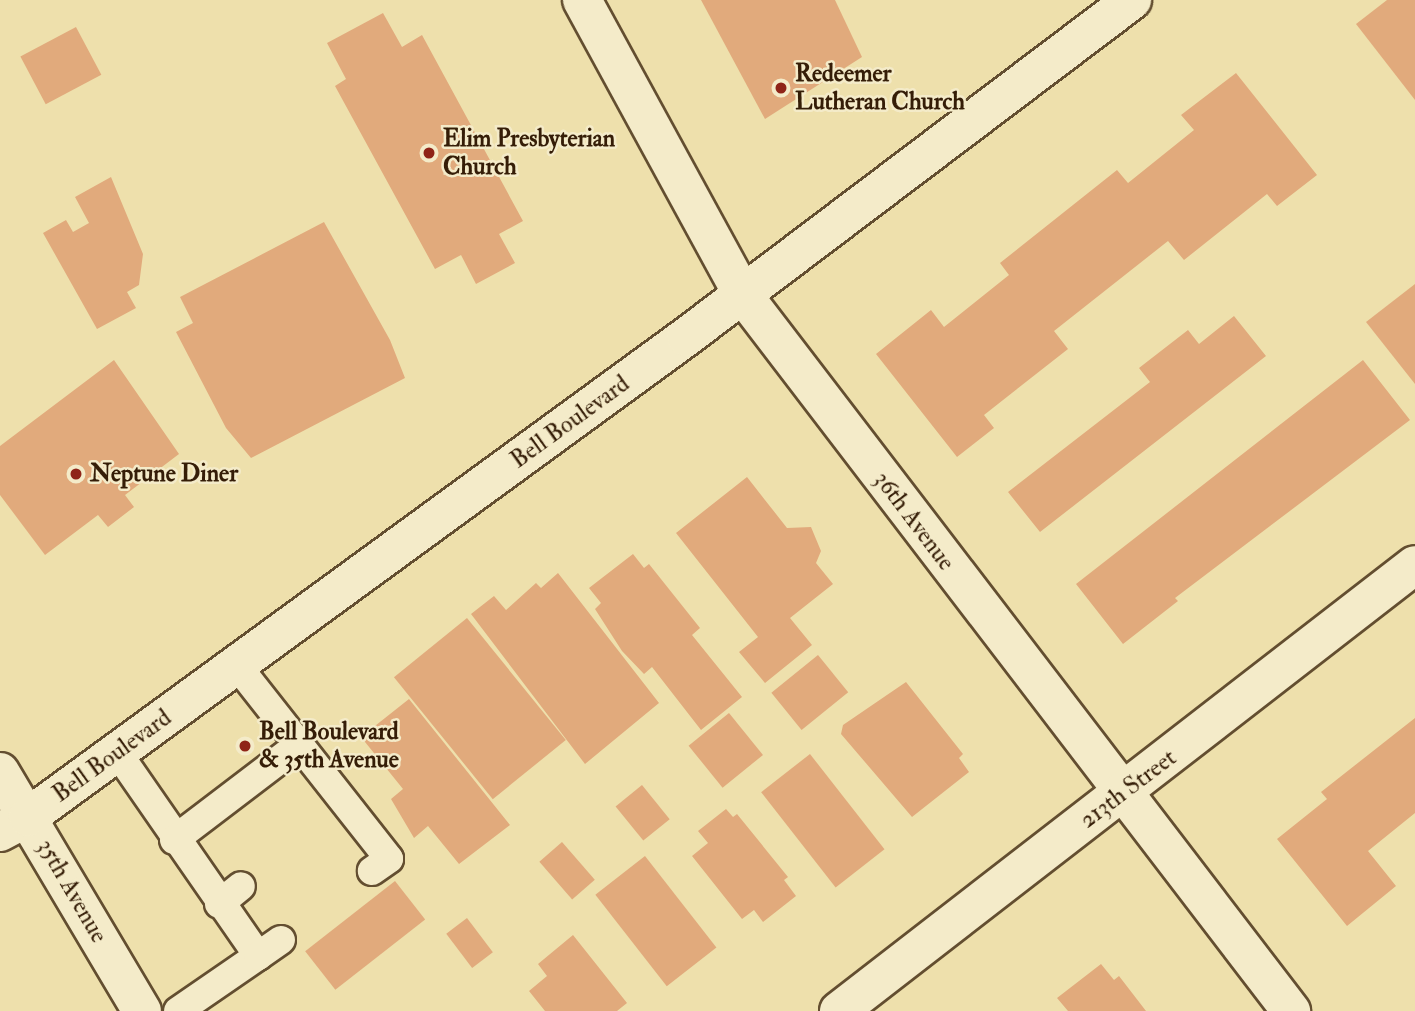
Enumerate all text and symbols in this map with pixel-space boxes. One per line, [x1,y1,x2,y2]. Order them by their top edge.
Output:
place label: Redeemer Lutheran Church [795,60,965,116]
marker: Redeemer Lutheran Church [773,80,789,96]
place label: Elim Presbyterian Church [443,125,615,181]
marker: Elim Presbyterian Church [421,145,437,161]
street label: Bell Boulevard [505,369,635,475]
place label: Neptune Diner [90,460,238,488]
marker: Neptune Diner [68,466,84,482]
street label: 36th Avenue [868,466,960,576]
street label: Bell Boulevard [47,703,177,809]
place label: Bell Boulevard & 35th Avenue [259,718,399,774]
marker: Bell Boulevard & 35th Avenue [237,738,253,754]
street label: 213th Street [1074,743,1182,835]
street label: 35th Avenue [31,834,113,948]

